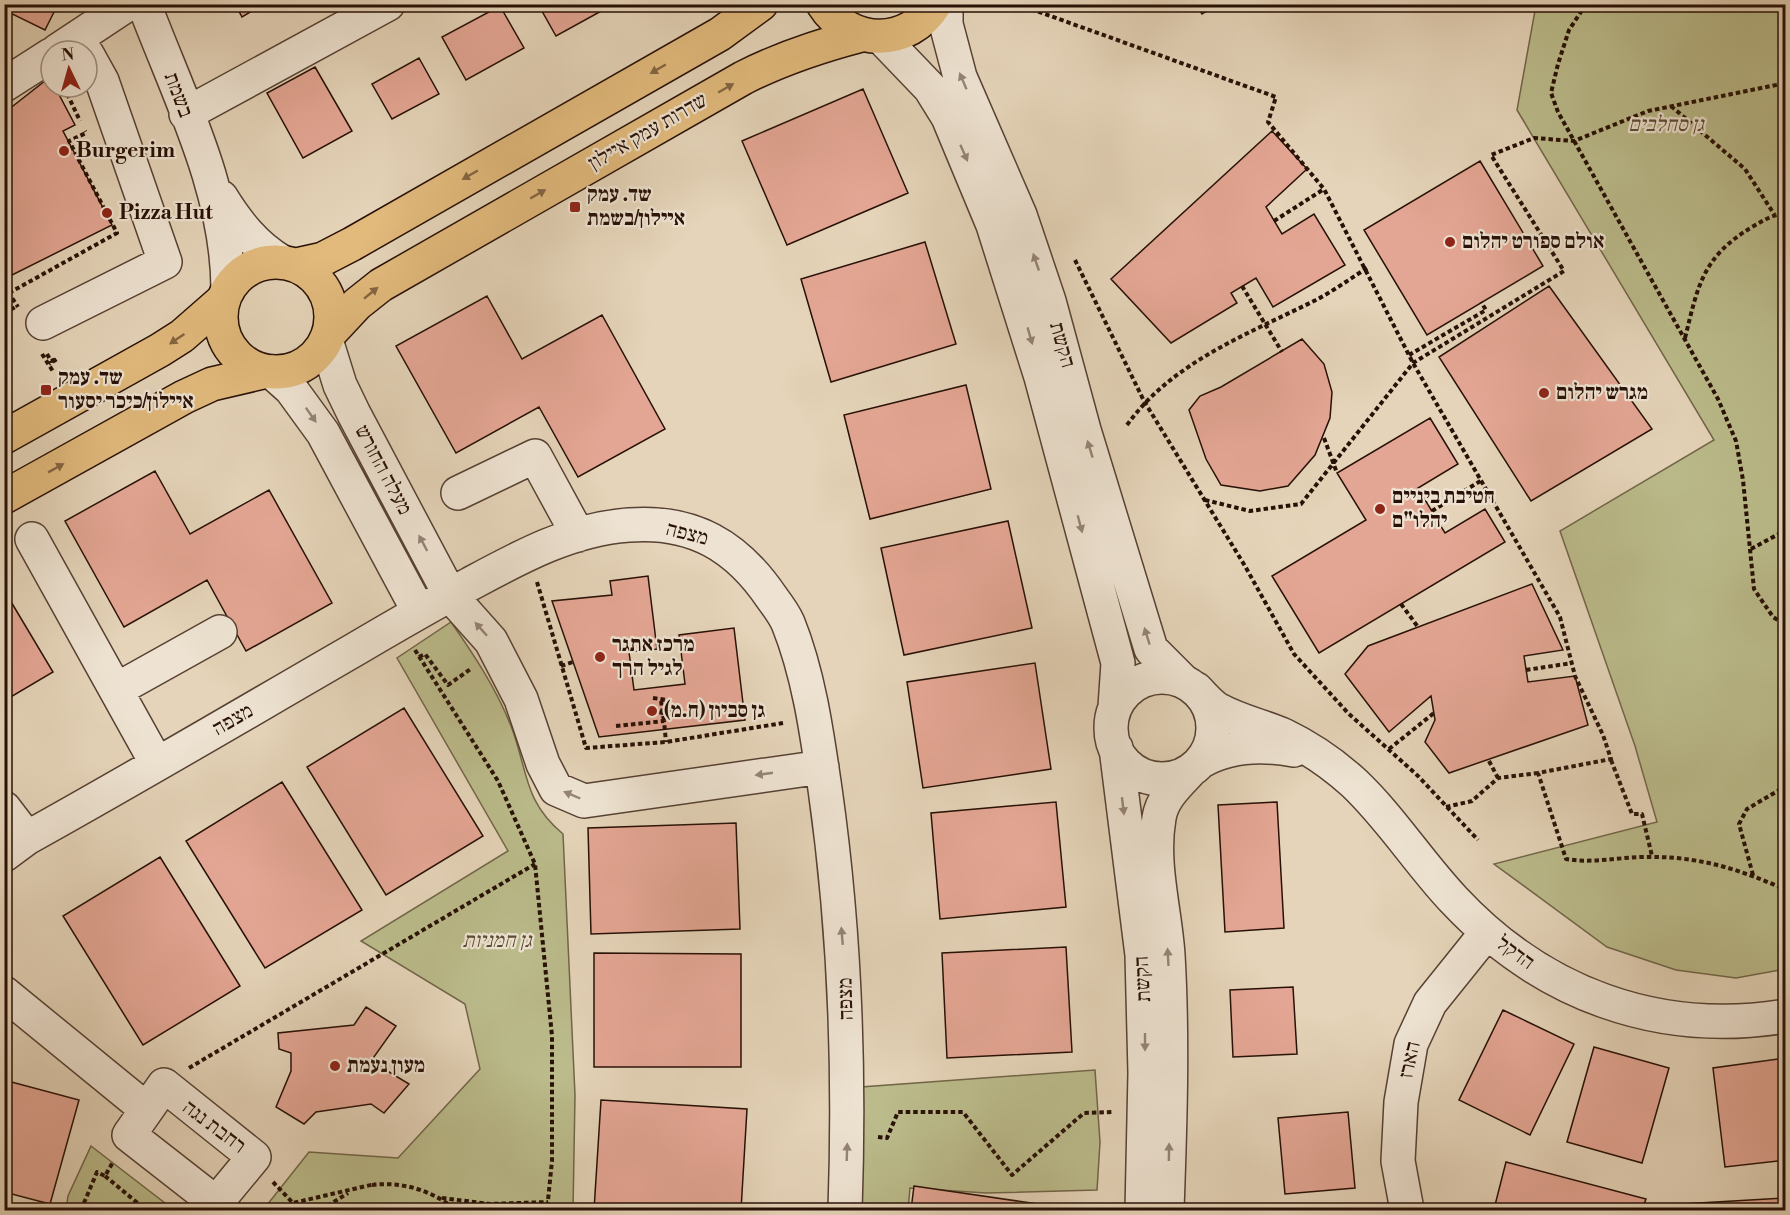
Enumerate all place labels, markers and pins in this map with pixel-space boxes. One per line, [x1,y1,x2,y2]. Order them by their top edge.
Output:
place label: Burgerim [76,138,175,164]
marker: Burgerim [57,144,71,158]
place label: שד. עמק איילון/בשמת [587,182,685,232]
place label: Pizza Hut [119,200,213,226]
marker: שד. עמק איילון/בשמת [568,200,582,214]
marker: Pizza Hut [100,206,114,220]
place label: אולם ספורט יהלום [1462,229,1604,255]
marker: אולם ספורט יהלום [1443,235,1457,249]
place label: שד. עמק איילון/כיכר יסעור [58,365,194,415]
place label: מגרש יהלום [1556,380,1648,406]
marker: שד. עמק איילון/כיכר יסעור [39,383,53,397]
marker: מגרש יהלום [1537,386,1551,400]
place label: חטיבת ביניים יהלו"ם [1392,484,1495,534]
marker: חטיבת ביניים יהלו"ם [1373,502,1387,516]
place label: מרכז אתגר לגיל הרך [612,632,695,682]
marker: מרכז אתגר לגיל הרך [593,650,607,664]
place label: גן סביון (ח.מ) [664,698,765,724]
marker: גן סביון (ח.מ) [645,704,659,718]
place label: מעון נעמת [347,1053,425,1079]
marker: מעון נעמת [328,1059,342,1073]

